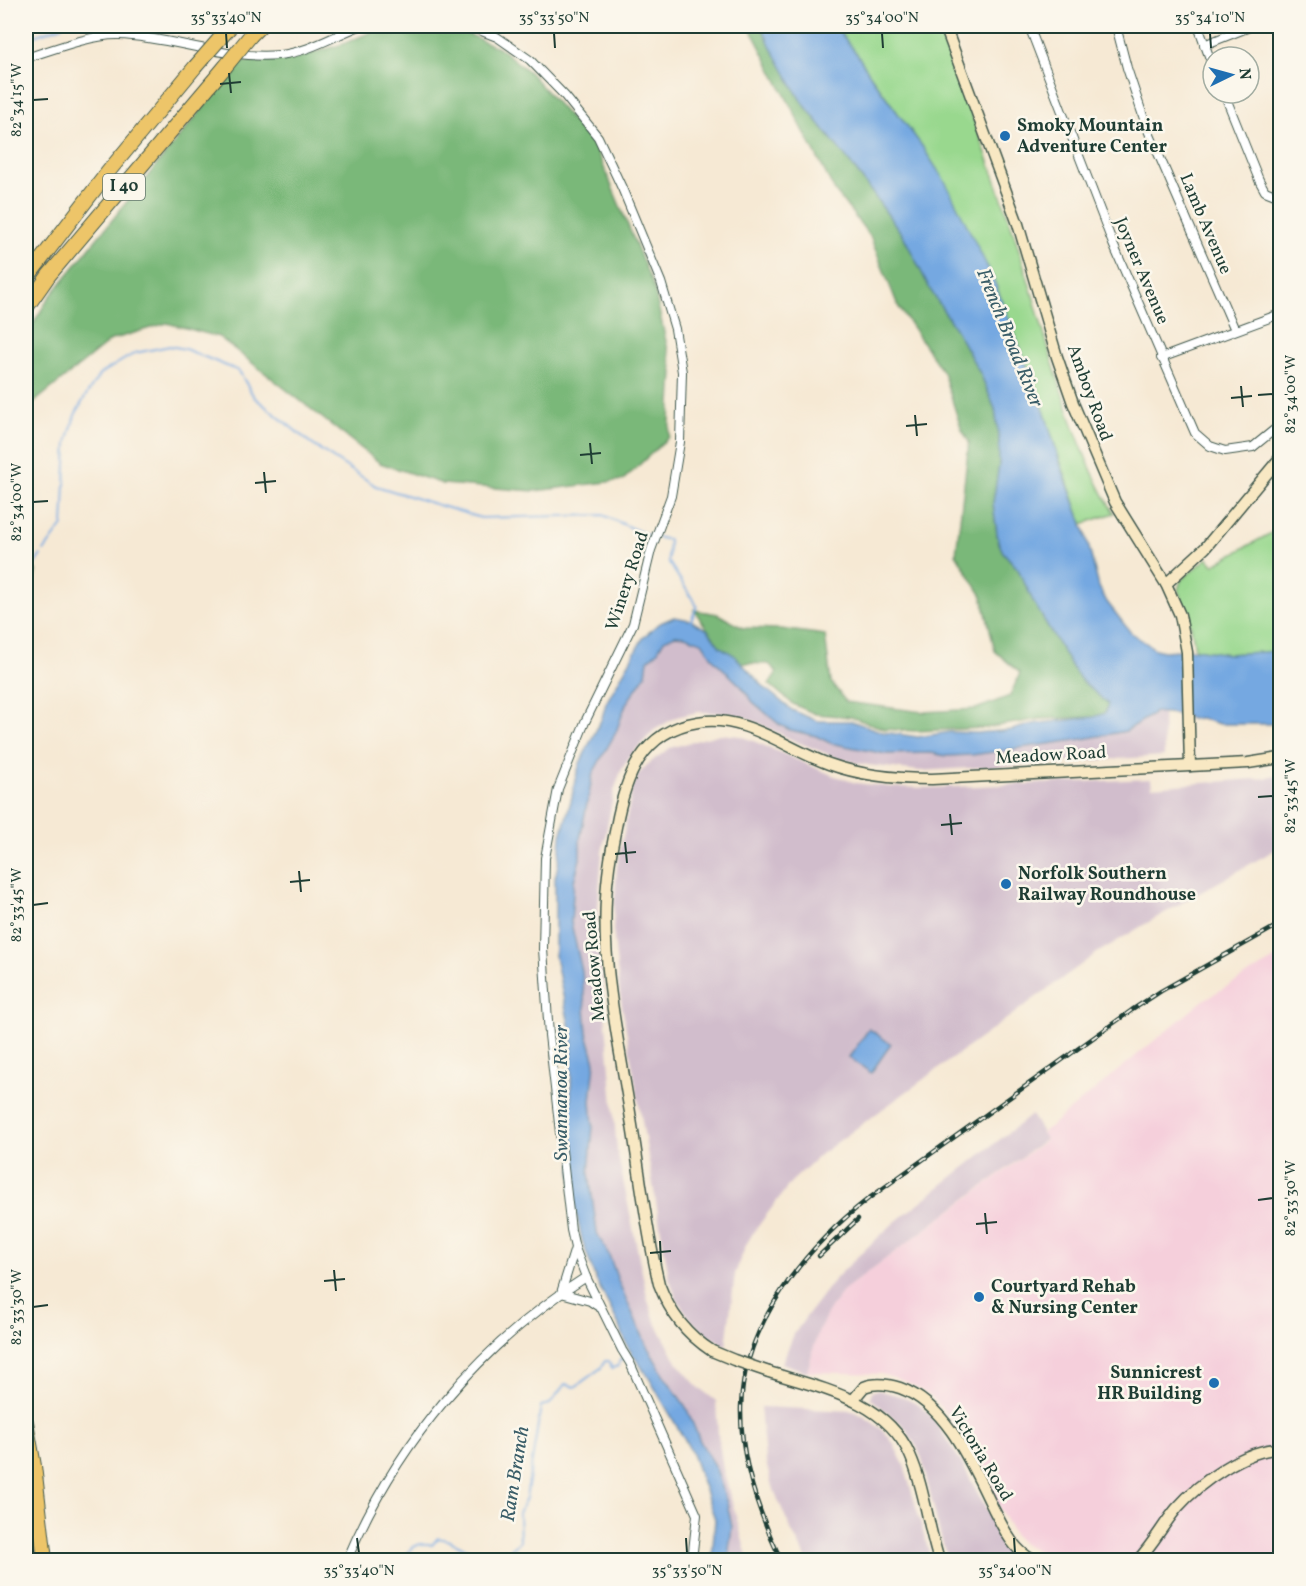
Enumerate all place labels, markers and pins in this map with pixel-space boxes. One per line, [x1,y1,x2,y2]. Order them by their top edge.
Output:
place label: Smoky Mountain Adventure Center [1017,114,1167,160]
marker: Smoky Mountain Adventure Center [998,129,1012,143]
place label: Norfolk Southern Railway Roundhouse [1018,862,1196,908]
marker: Norfolk Southern Railway Roundhouse [999,877,1013,891]
place label: Courtyard Rehab & Nursing Center [991,1275,1138,1321]
marker: Courtyard Rehab & Nursing Center [972,1290,986,1304]
place label: Sunnicrest HR Building [1097,1361,1202,1407]
marker: Sunnicrest HR Building [1207,1376,1221,1390]

